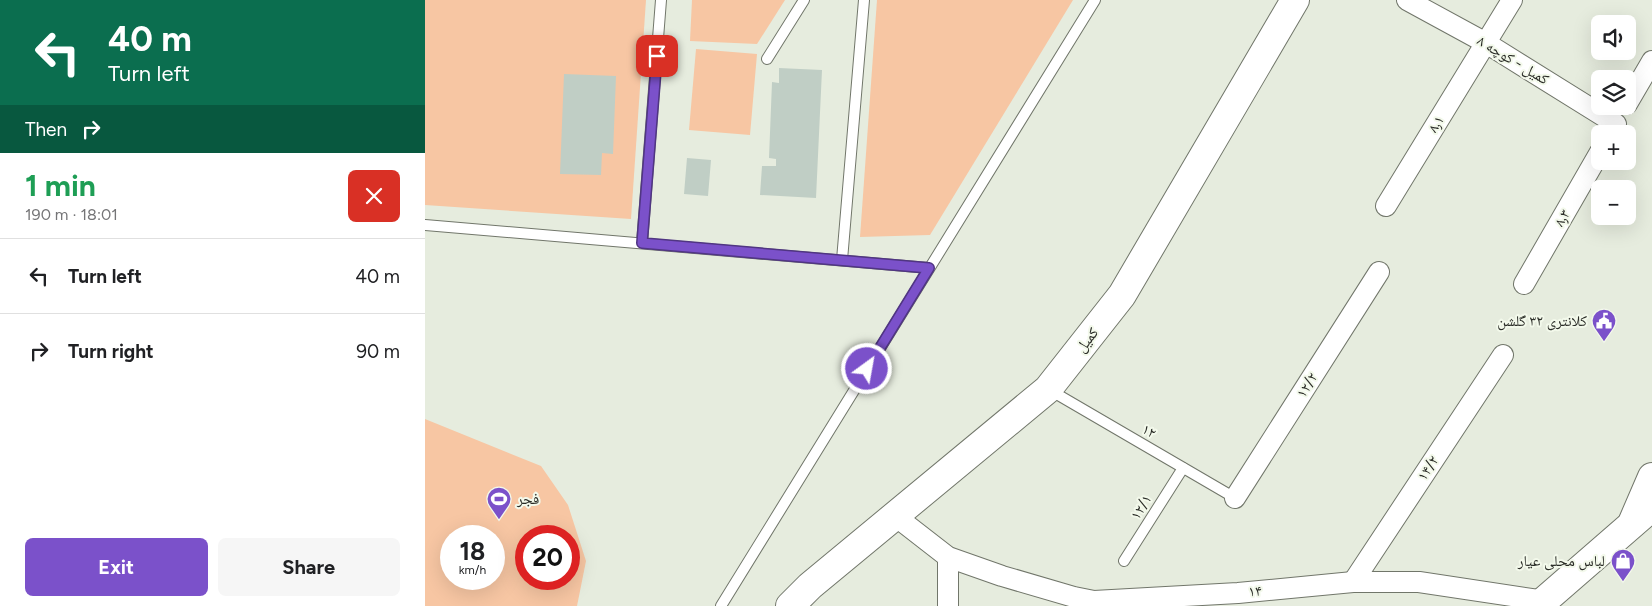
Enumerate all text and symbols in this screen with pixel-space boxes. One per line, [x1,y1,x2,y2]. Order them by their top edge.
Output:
map controls [1591,15,1636,225]
button: sound [1591,15,1636,60]
text: 40 m [108,18,192,60]
icon: left [25,20,90,85]
street label: کمیل - کوچه ۸ [1473,32,1552,89]
pin [636,35,678,77]
icon: arrive [643,42,671,70]
text: Turn left [108,60,190,87]
button: layers [1591,70,1636,115]
street label: ۸٫۱ [1424,112,1448,136]
icon: right [77,115,105,143]
text: Then [25,118,67,141]
button: + [1591,125,1636,170]
text: 1 min [25,167,96,204]
button: close [348,170,400,222]
button: − [1591,180,1636,225]
text: 190 m · 18:01 [25,205,118,224]
street label: ۸٫۳ [1550,206,1574,230]
icon: left [25,262,53,290]
text: Turn left [68,265,142,288]
text: 40 m [355,265,400,288]
public building icon: کلانتری ۳۲ گلشن [1591,308,1617,342]
place label: کلانتری ۳۲ گلشن [1497,312,1587,331]
street label: کمیل [1072,324,1103,357]
icon: right [25,337,53,365]
text: Turn right [68,340,154,363]
text: 90 m [356,340,400,363]
position arrow [840,342,892,394]
street label: ۱۲/۲ [1292,369,1322,401]
street label: ۱۲ [1139,420,1160,442]
street label: ۱۴/۲ [1413,452,1443,484]
sports icon: فجر [486,486,512,520]
place label: فجر [516,490,539,508]
street label: ۱۲/۱ [1126,491,1156,523]
speed limit sign: 20 [515,525,580,590]
text: 18 [460,536,485,566]
button: Exit [25,538,208,596]
button: Share [218,538,400,596]
shop icon: لباس محلی عیار [1610,548,1636,582]
place label: لباس محلی عیار [1517,552,1605,571]
text: km/h [459,563,486,577]
street label: ۱۴ [1247,581,1263,601]

